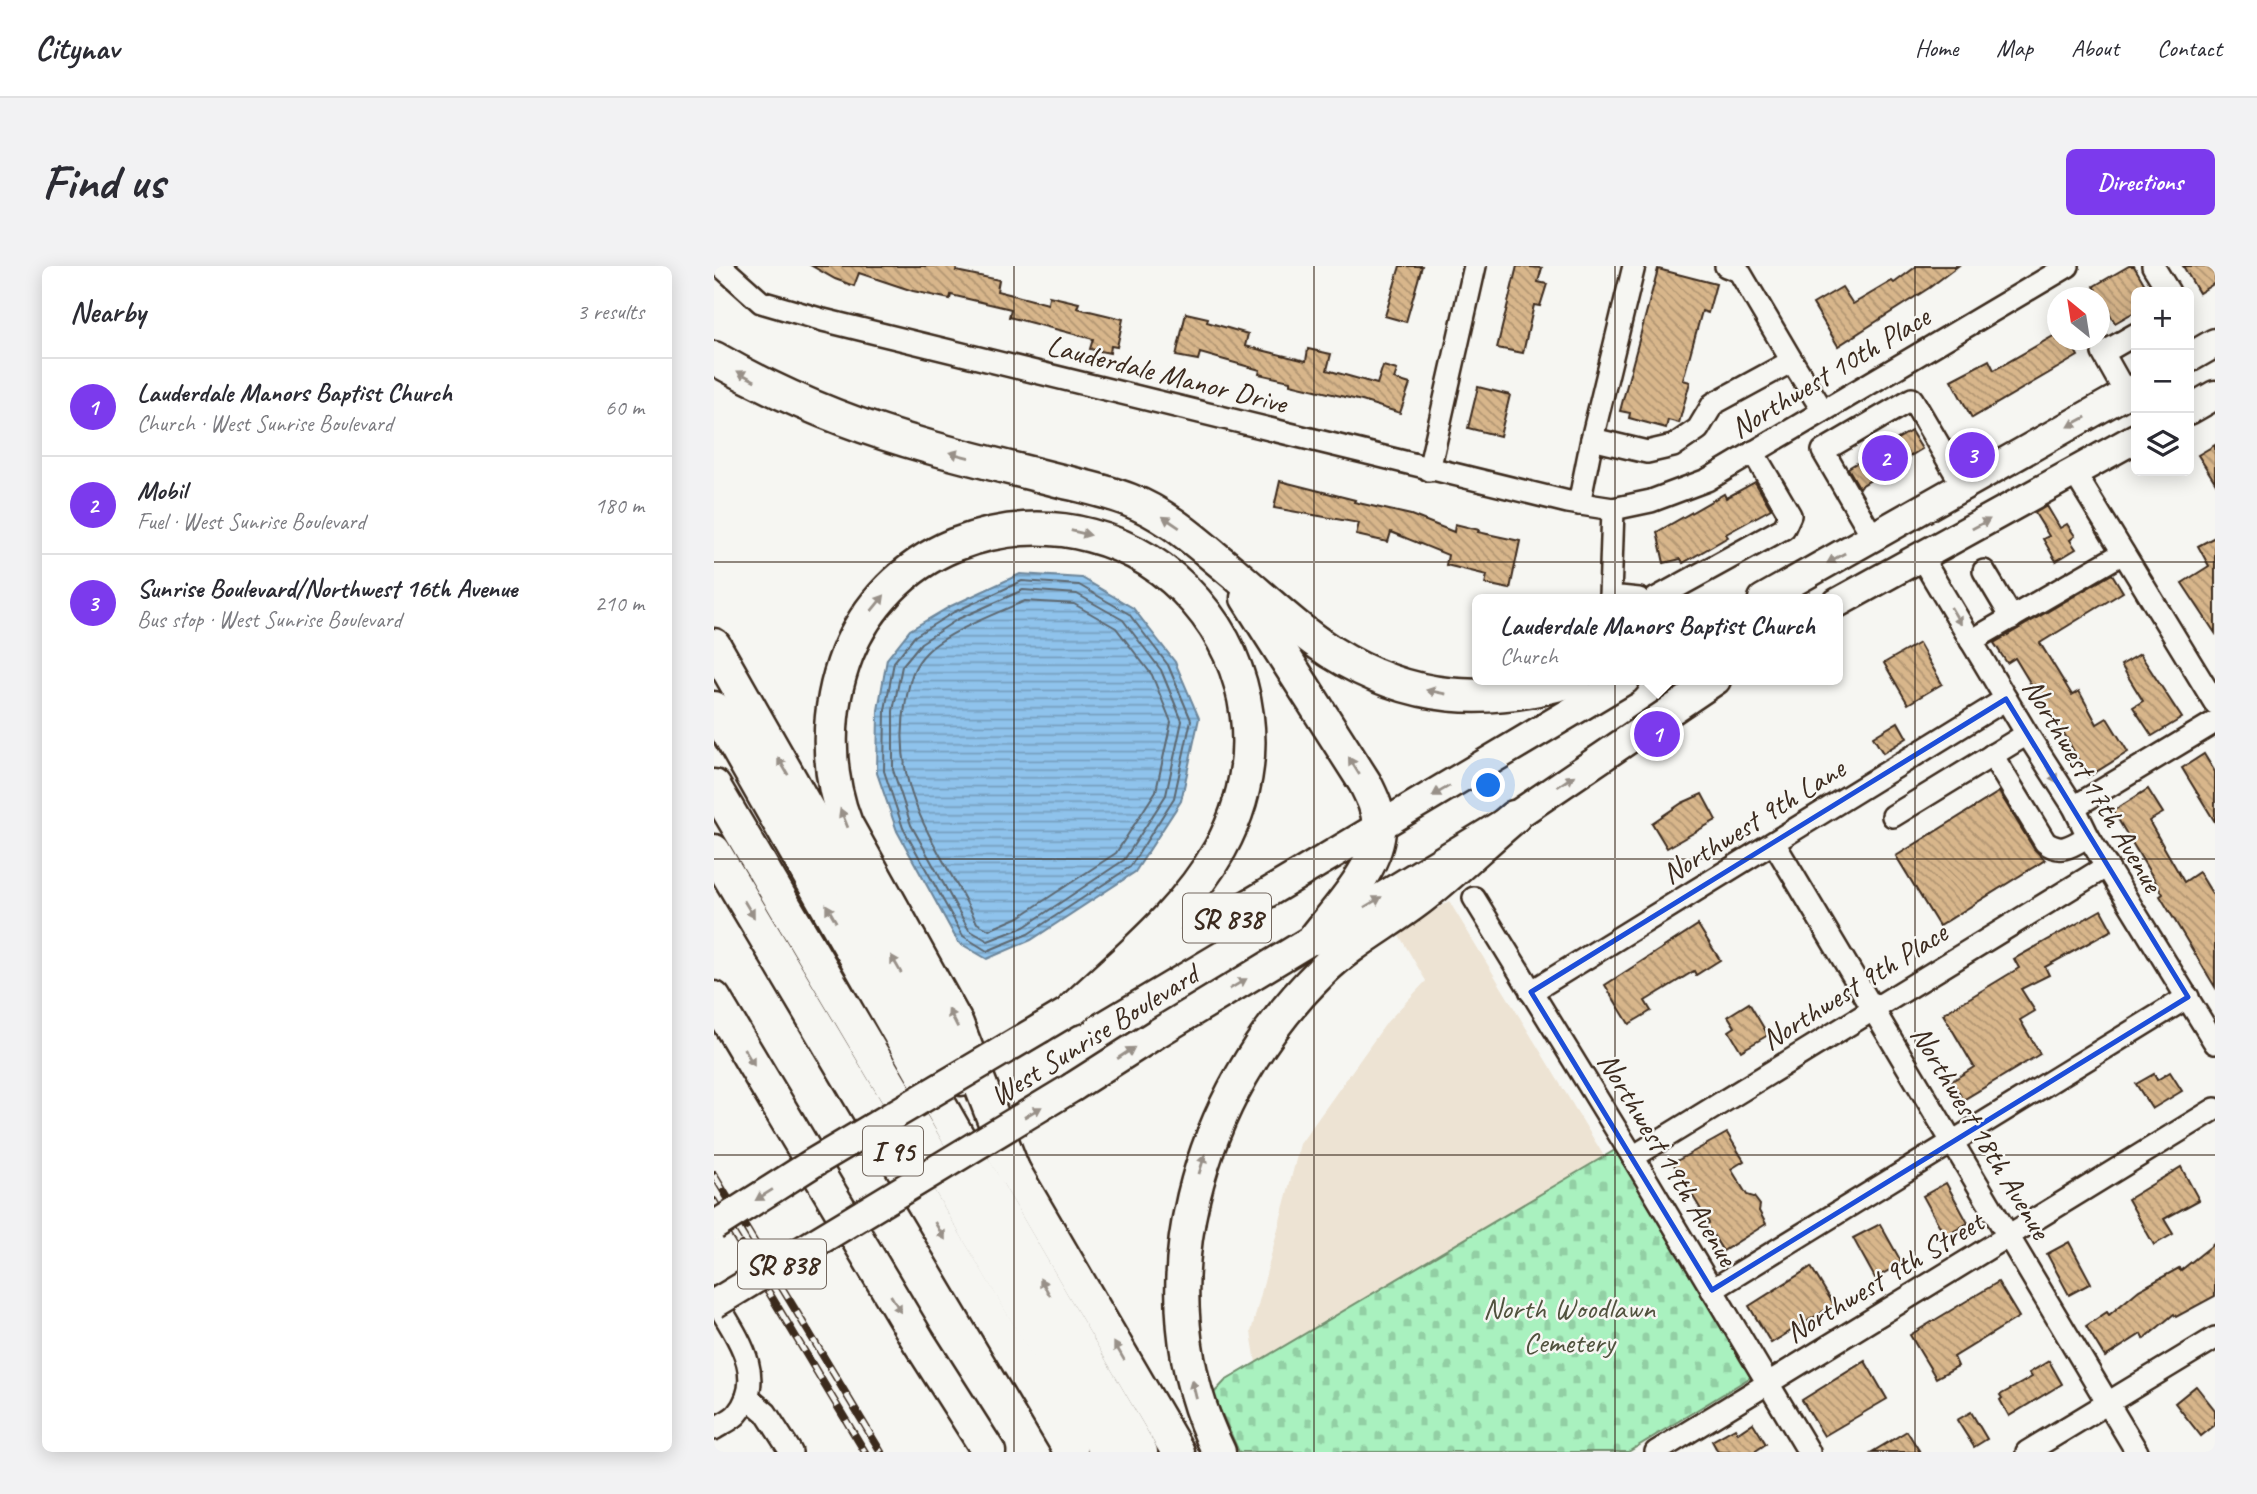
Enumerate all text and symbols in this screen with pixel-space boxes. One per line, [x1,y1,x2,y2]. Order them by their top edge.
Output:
text: Citynav [35,27,119,69]
text: Home [1915,33,1958,63]
text: Map [1996,33,2033,63]
text: About [2071,33,2119,63]
text: Contact [2157,33,2222,63]
button: Directions [2066,149,2215,215]
text: Find us [42,151,164,213]
north arrow [2047,287,2110,350]
map controls [2131,287,2194,476]
button: + [2131,287,2194,350]
text: Nearby [70,293,146,331]
street label: Northwest 10th Place [1723,296,1939,446]
text: 3 results [577,297,644,326]
street label: Lauderdale Manor Drive [1043,326,1293,423]
button: − [2131,350,2194,413]
one-way arrow [737,370,756,382]
text: Lauderdale Manors Baptist Church [137,376,452,409]
text: 1 [88,393,98,422]
text: 60 m [605,393,644,422]
text: Church · West Sunrise Boulevard [137,409,393,438]
button: layers [2131,413,2194,476]
one-way arrow [2067,416,2087,428]
pin: 3 [1949,429,1995,481]
pin: 2 [1862,432,1908,484]
one-way arrow [948,449,970,460]
text: Mobil [137,474,187,507]
text: 2 [88,491,98,520]
text: 180 m [595,491,644,520]
text: Fuel · West Sunrise Boulevard [137,507,365,536]
one-way arrow [1162,515,1180,529]
one-way arrow [1971,518,1990,530]
one-way arrow [1070,528,1092,539]
one-way arrow [1826,552,1846,564]
text: Sunrise Boulevard/Northwest 16th Avenue [137,572,517,605]
text: 3 [88,589,98,618]
text: 210 m [595,589,644,618]
popup [1472,594,1843,685]
one-way arrow [870,595,885,613]
text: Bus stop · West Sunrise Boulevard [137,605,401,634]
one-way arrow [1950,606,1962,625]
text: Lauderdale Manors Baptist Church [1500,609,1815,642]
text: Church [1500,642,1558,671]
street label: Northwest 17th Avenue [2014,671,2173,901]
one-way arrow [1424,686,1446,697]
pin: 1 [1634,708,1680,760]
street label: Northwest 9th Lane [1654,748,1854,893]
one-way arrow [1347,756,1360,775]
one-way arrow [777,757,789,776]
one-way arrow [2046,764,2059,784]
your location [1471,768,1505,802]
one-way arrow [1556,775,1576,788]
one-way arrow [1431,784,1450,797]
one-way arrow [838,808,849,829]
road number: SR 838 [1183,894,1271,942]
one-way arrow [1364,896,1383,909]
one-way arrow [743,900,755,919]
one-way arrow [825,904,837,923]
street label: Northwest 9th Place [1754,912,1956,1058]
street label: West Sunrise Boulevard [983,953,1209,1114]
one-way arrow [890,954,902,974]
one-way arrow [1229,978,1248,991]
one-way arrow [947,1008,958,1028]
street label: Northwest 18th Avenue [1902,1018,2061,1248]
street label: Northwest 19th Avenue [1589,1045,1748,1275]
one-way arrow [1117,1046,1135,1060]
one-way arrow [743,1047,755,1066]
one-way arrow [1023,1105,1042,1118]
road number: I 95 [863,1126,923,1176]
one-way arrow [1198,1153,1208,1174]
one-way arrow [754,1188,773,1201]
street label: Northwest 9th Street [1778,1201,1993,1351]
one-way arrow [934,1222,947,1241]
road number: SR 838 [738,1240,826,1289]
one-way arrow [1039,1278,1051,1297]
park label: North Woodlawn Cemetery [1483,1289,1656,1361]
one-way arrow [890,1294,903,1313]
one-way arrow [1113,1341,1125,1360]
one-way arrow [1188,1377,1199,1399]

